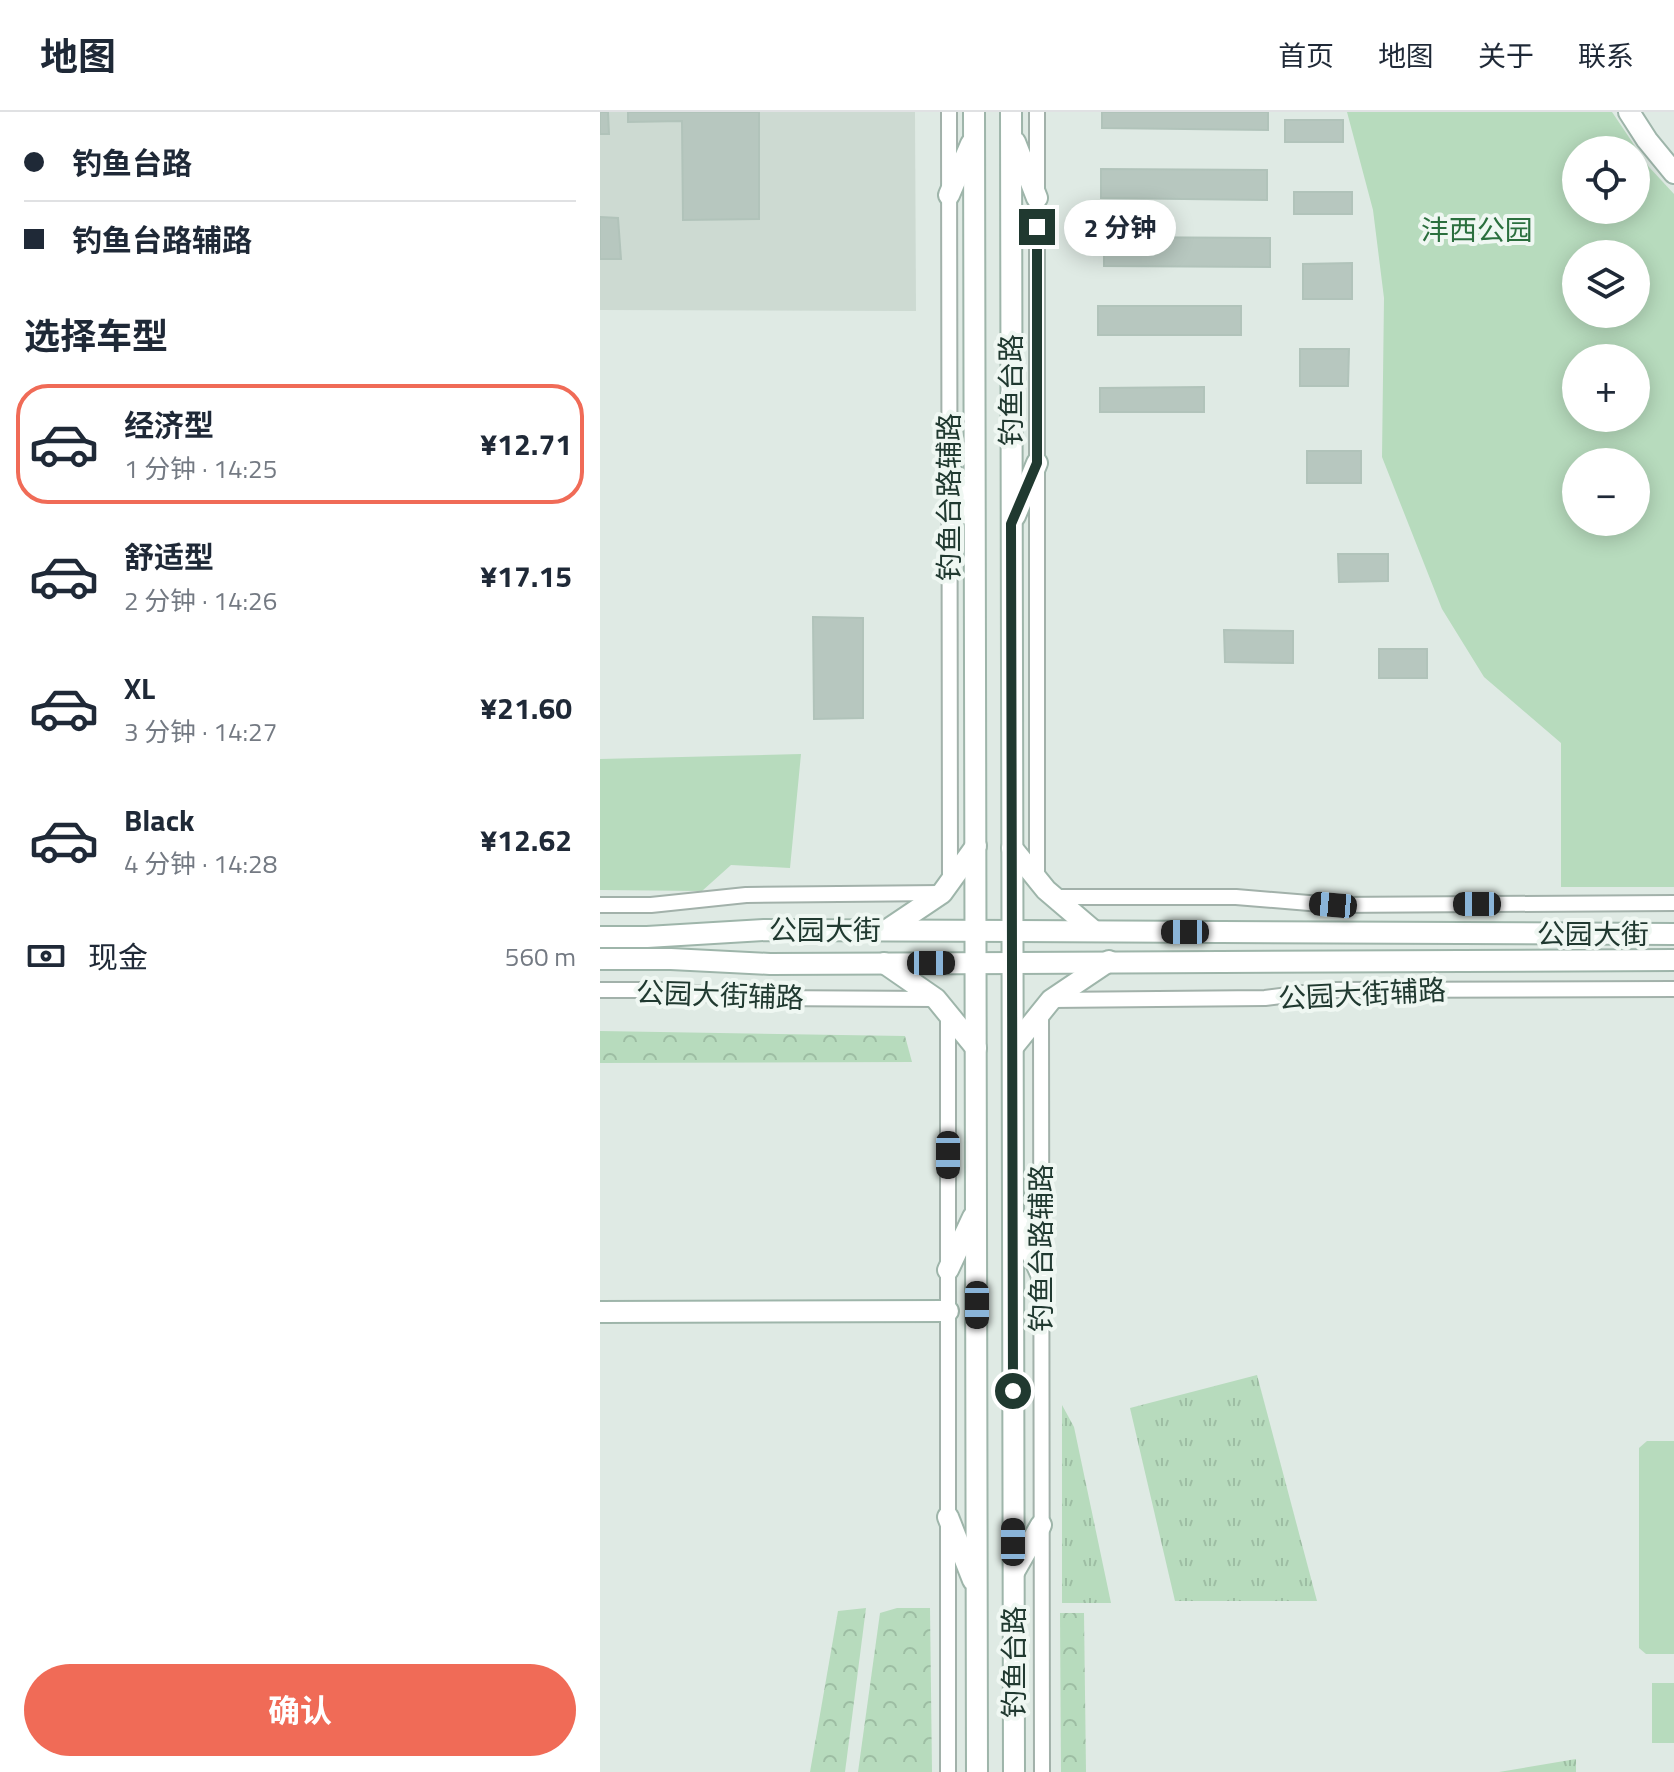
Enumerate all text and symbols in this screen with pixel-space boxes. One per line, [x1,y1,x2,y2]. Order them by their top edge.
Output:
text: 地图 [40,27,116,85]
text: 首页 [1278,34,1334,77]
text: 地图 [1378,34,1434,77]
text: 关于 [1478,34,1534,77]
text: 联系 [1578,34,1634,77]
map controls [1562,136,1650,536]
button: locate [1562,136,1650,224]
text: 钓鱼台路 [72,140,192,186]
callout: 2 分钟 [1065,199,1177,255]
text: 2 分钟 [1084,208,1156,247]
park label: 沣西公园 [1421,208,1533,251]
route end [1019,209,1055,245]
text: 钓鱼台路辅路 [72,217,252,263]
button: layers [1562,240,1650,328]
text: 选择车型 [24,308,168,363]
street label: 钓鱼台路 [989,334,1032,446]
button: + [1562,344,1650,432]
text: 经济型 [124,402,214,448]
icon: car [28,408,100,480]
street label: 钓鱼台路辅路 [927,413,970,581]
text: ¥12.71 [480,421,572,467]
button: − [1562,448,1650,536]
text: 1 分钟 · 14:25 [124,449,277,488]
text: 舒适型 [124,534,214,580]
icon: car [28,540,100,612]
text: ¥17.15 [480,553,572,599]
text: 2 分钟 · 14:26 [124,581,277,620]
text: XL [124,665,155,711]
icon: car [28,672,100,744]
text: ¥21.60 [480,685,572,731]
text: 3 分钟 · 14:27 [124,712,277,751]
text: Black [124,797,195,843]
icon: car [28,804,100,876]
text: ¥12.62 [480,817,572,863]
text: 4 分钟 · 14:28 [124,844,277,883]
car [1308,891,1358,919]
car [1453,892,1501,916]
street label: 公园大街 [769,908,881,951]
street label: 公园大街 [1537,912,1649,955]
car [1161,920,1209,944]
icon: cash [24,934,68,978]
text: 现金 [88,934,148,980]
text: 560 m [505,937,576,976]
car [907,951,955,975]
street label: 公园大街辅路 [1277,968,1447,1019]
street label: 公园大街辅路 [635,970,805,1019]
car [936,1131,960,1179]
street label: 钓鱼台路辅路 [1019,1164,1062,1332]
car [965,1281,989,1329]
route start [995,1373,1031,1409]
car [1001,1518,1025,1566]
street label: 钓鱼台路 [992,1606,1035,1718]
button: 确认 [24,1664,576,1756]

